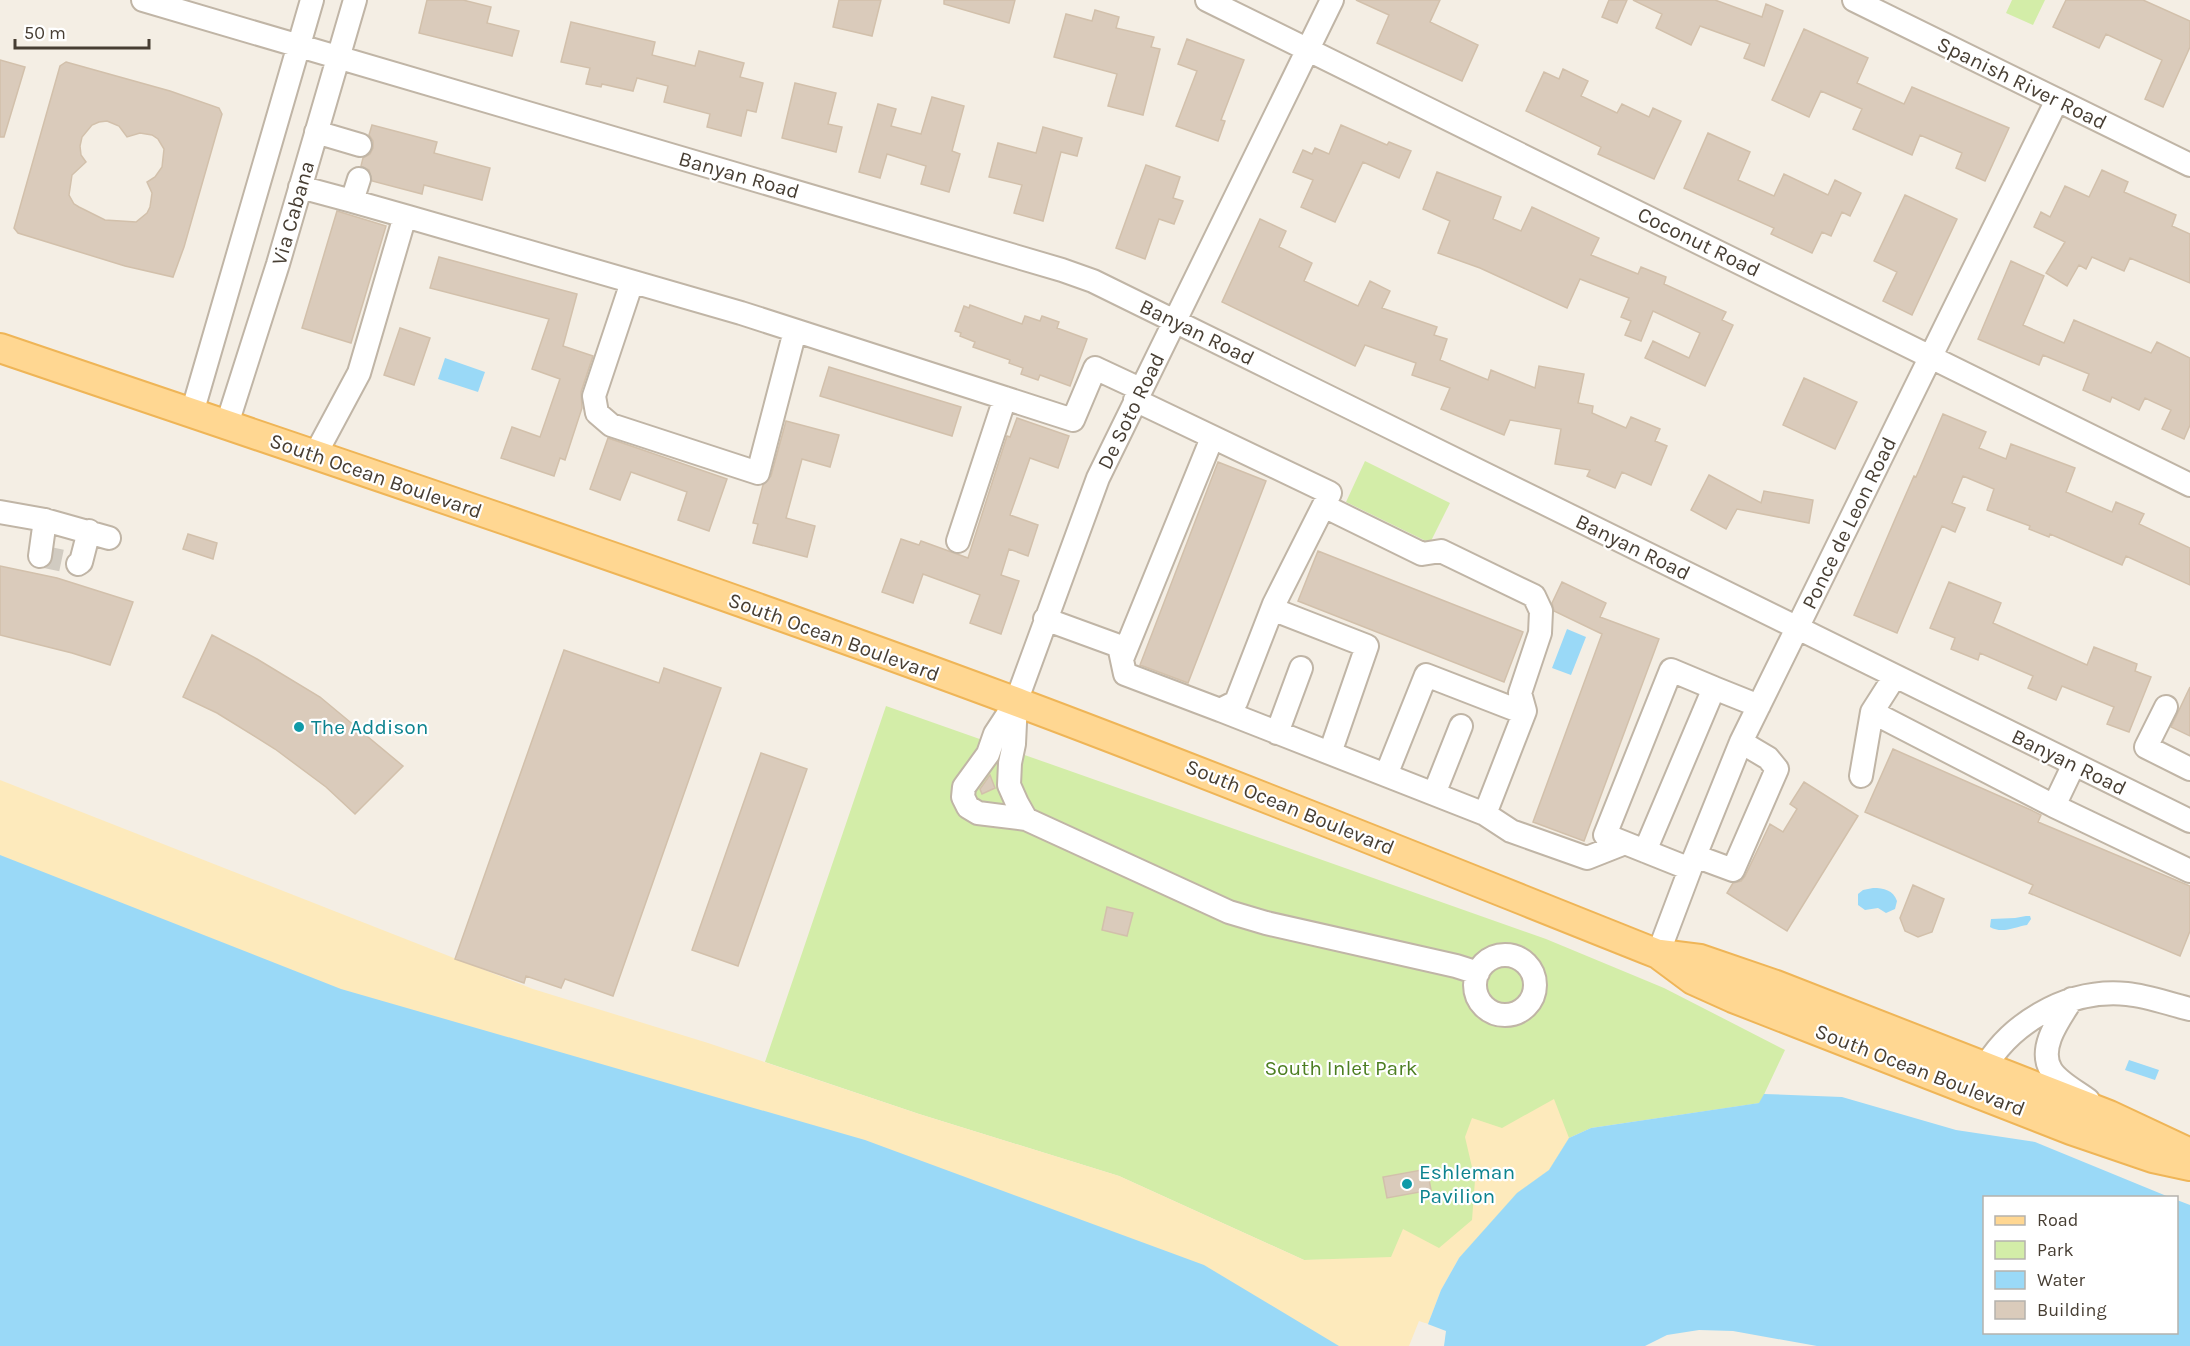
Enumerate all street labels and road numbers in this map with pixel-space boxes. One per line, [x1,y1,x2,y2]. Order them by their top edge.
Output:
street label: Spanish River Road [1933,32,2111,134]
street label: Banyan Road [676,146,802,204]
street label: Via Cabana [267,158,319,268]
street label: Coconut Road [1634,202,1764,282]
street label: Banyan Road [1136,294,1258,370]
street label: De Soto Road [1092,349,1170,473]
street label: South Ocean Boulevard [267,428,485,524]
street label: Ponce de Leon Road [1797,433,1901,613]
street label: Banyan Road [1572,509,1694,585]
street label: South Ocean Boulevard [725,588,943,686]
street label: Banyan Road [2008,724,2130,800]
street label: South Ocean Boulevard [1182,754,1398,860]
street label: South Ocean Boulevard [1812,1019,2028,1121]

